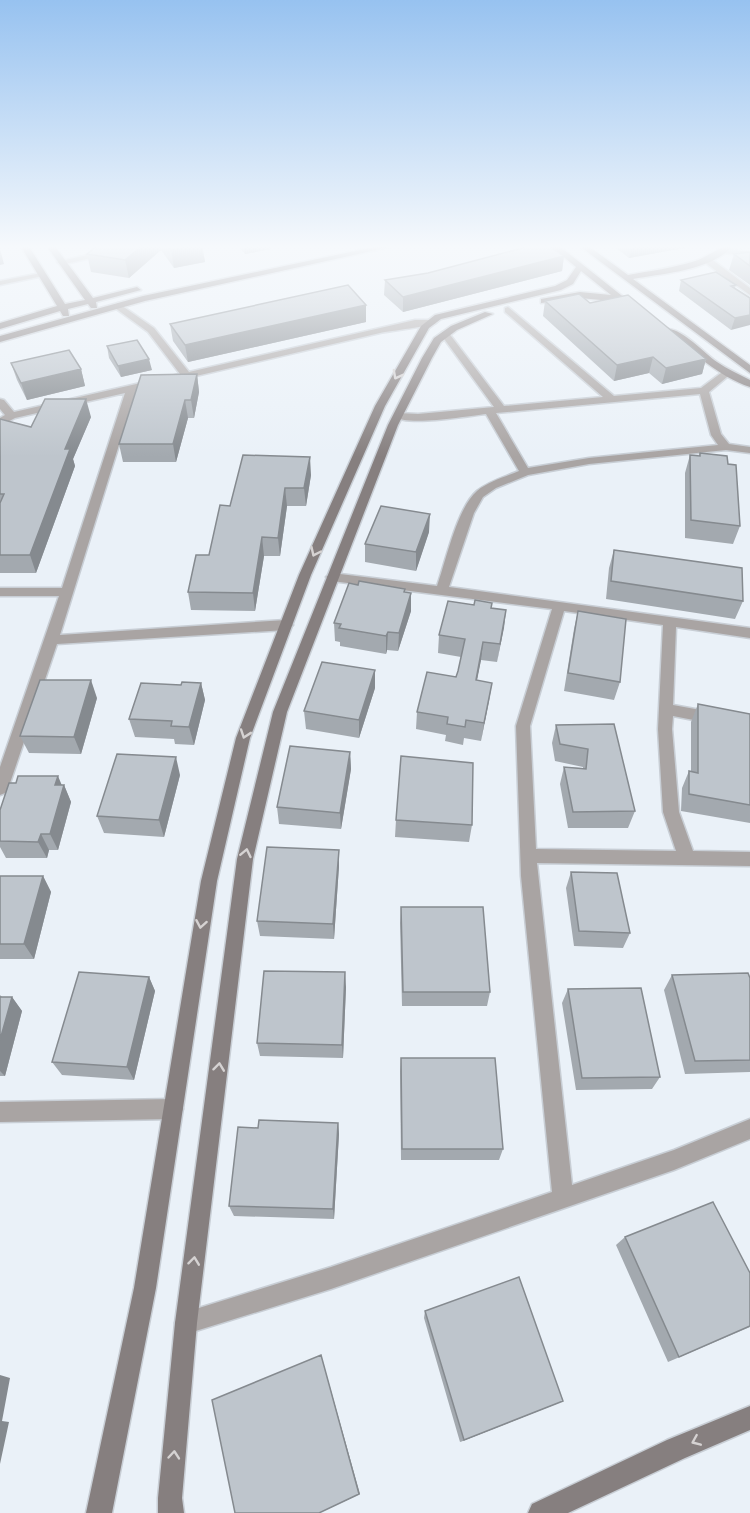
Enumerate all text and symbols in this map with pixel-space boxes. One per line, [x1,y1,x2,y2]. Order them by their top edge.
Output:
one-way arrow [392,369,404,380]
one-way arrow [311,546,323,557]
one-way arrow [239,728,252,739]
one-way arrow [239,848,252,858]
one-way arrow [196,919,208,928]
one-way arrow [212,1063,224,1072]
one-way arrow [187,1256,200,1265]
one-way arrow [691,1434,702,1446]
one-way arrow [167,1450,180,1459]

